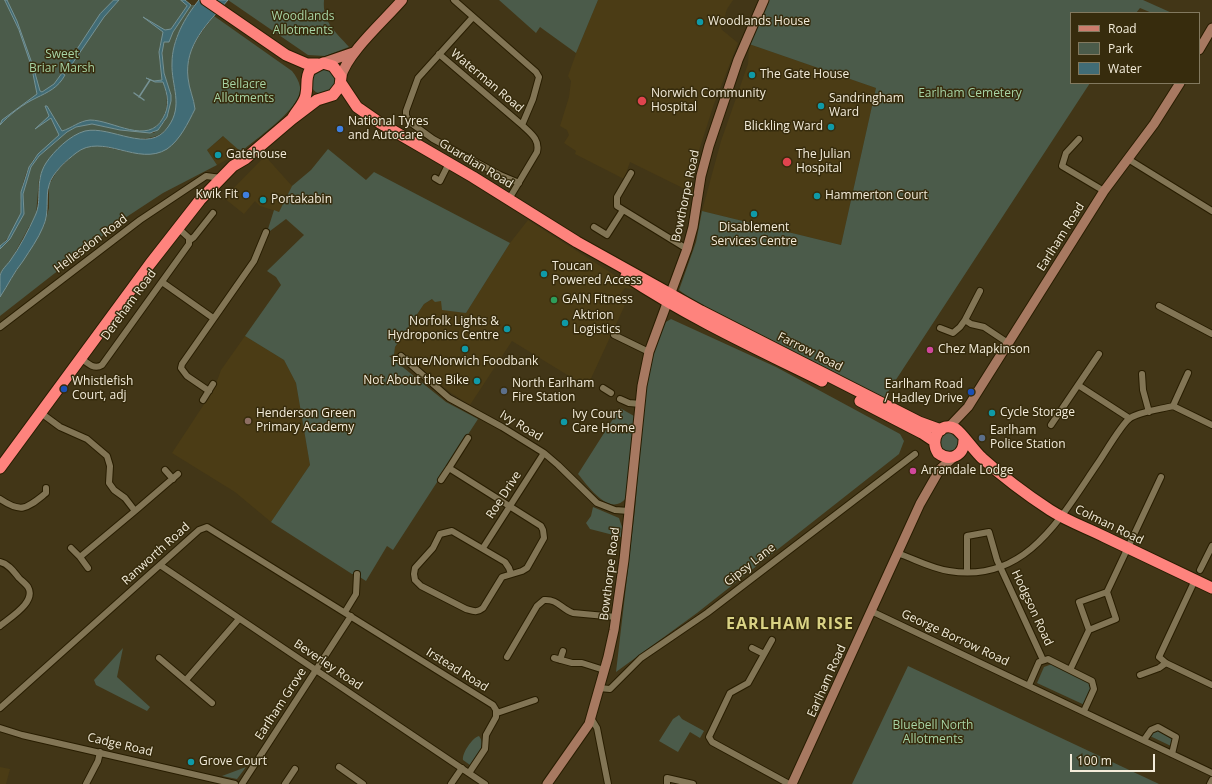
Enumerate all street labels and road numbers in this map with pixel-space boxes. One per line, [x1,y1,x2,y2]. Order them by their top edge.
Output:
street label: Waterman Road [448,46,526,116]
street label: Guardian Road [436,136,516,192]
street label: Bowthorpe Road [669,149,703,243]
street label: Earlham Road [1034,200,1088,274]
street label: Hellesdon Road [52,212,130,276]
street label: Dereham Road [98,267,160,343]
street label: Farrow Road [775,329,845,375]
street label: Ivy Road [497,408,545,444]
street label: Roe Drive [483,468,525,522]
street label: Colman Road [1072,502,1146,548]
street label: Ranworth Road [119,520,193,588]
street label: Bowthorpe Road [597,527,623,621]
street label: Gipsy Lane [722,541,778,589]
street label: Hodgson Road [1008,568,1056,648]
street label: George Borrow Road [899,607,1011,669]
street label: Beverley Road [291,637,365,693]
street label: Earlham Road [805,642,849,720]
street label: Irstead Road [423,645,491,695]
street label: Earlham Grove [252,665,310,743]
street label: Cadge Road [86,730,154,760]

